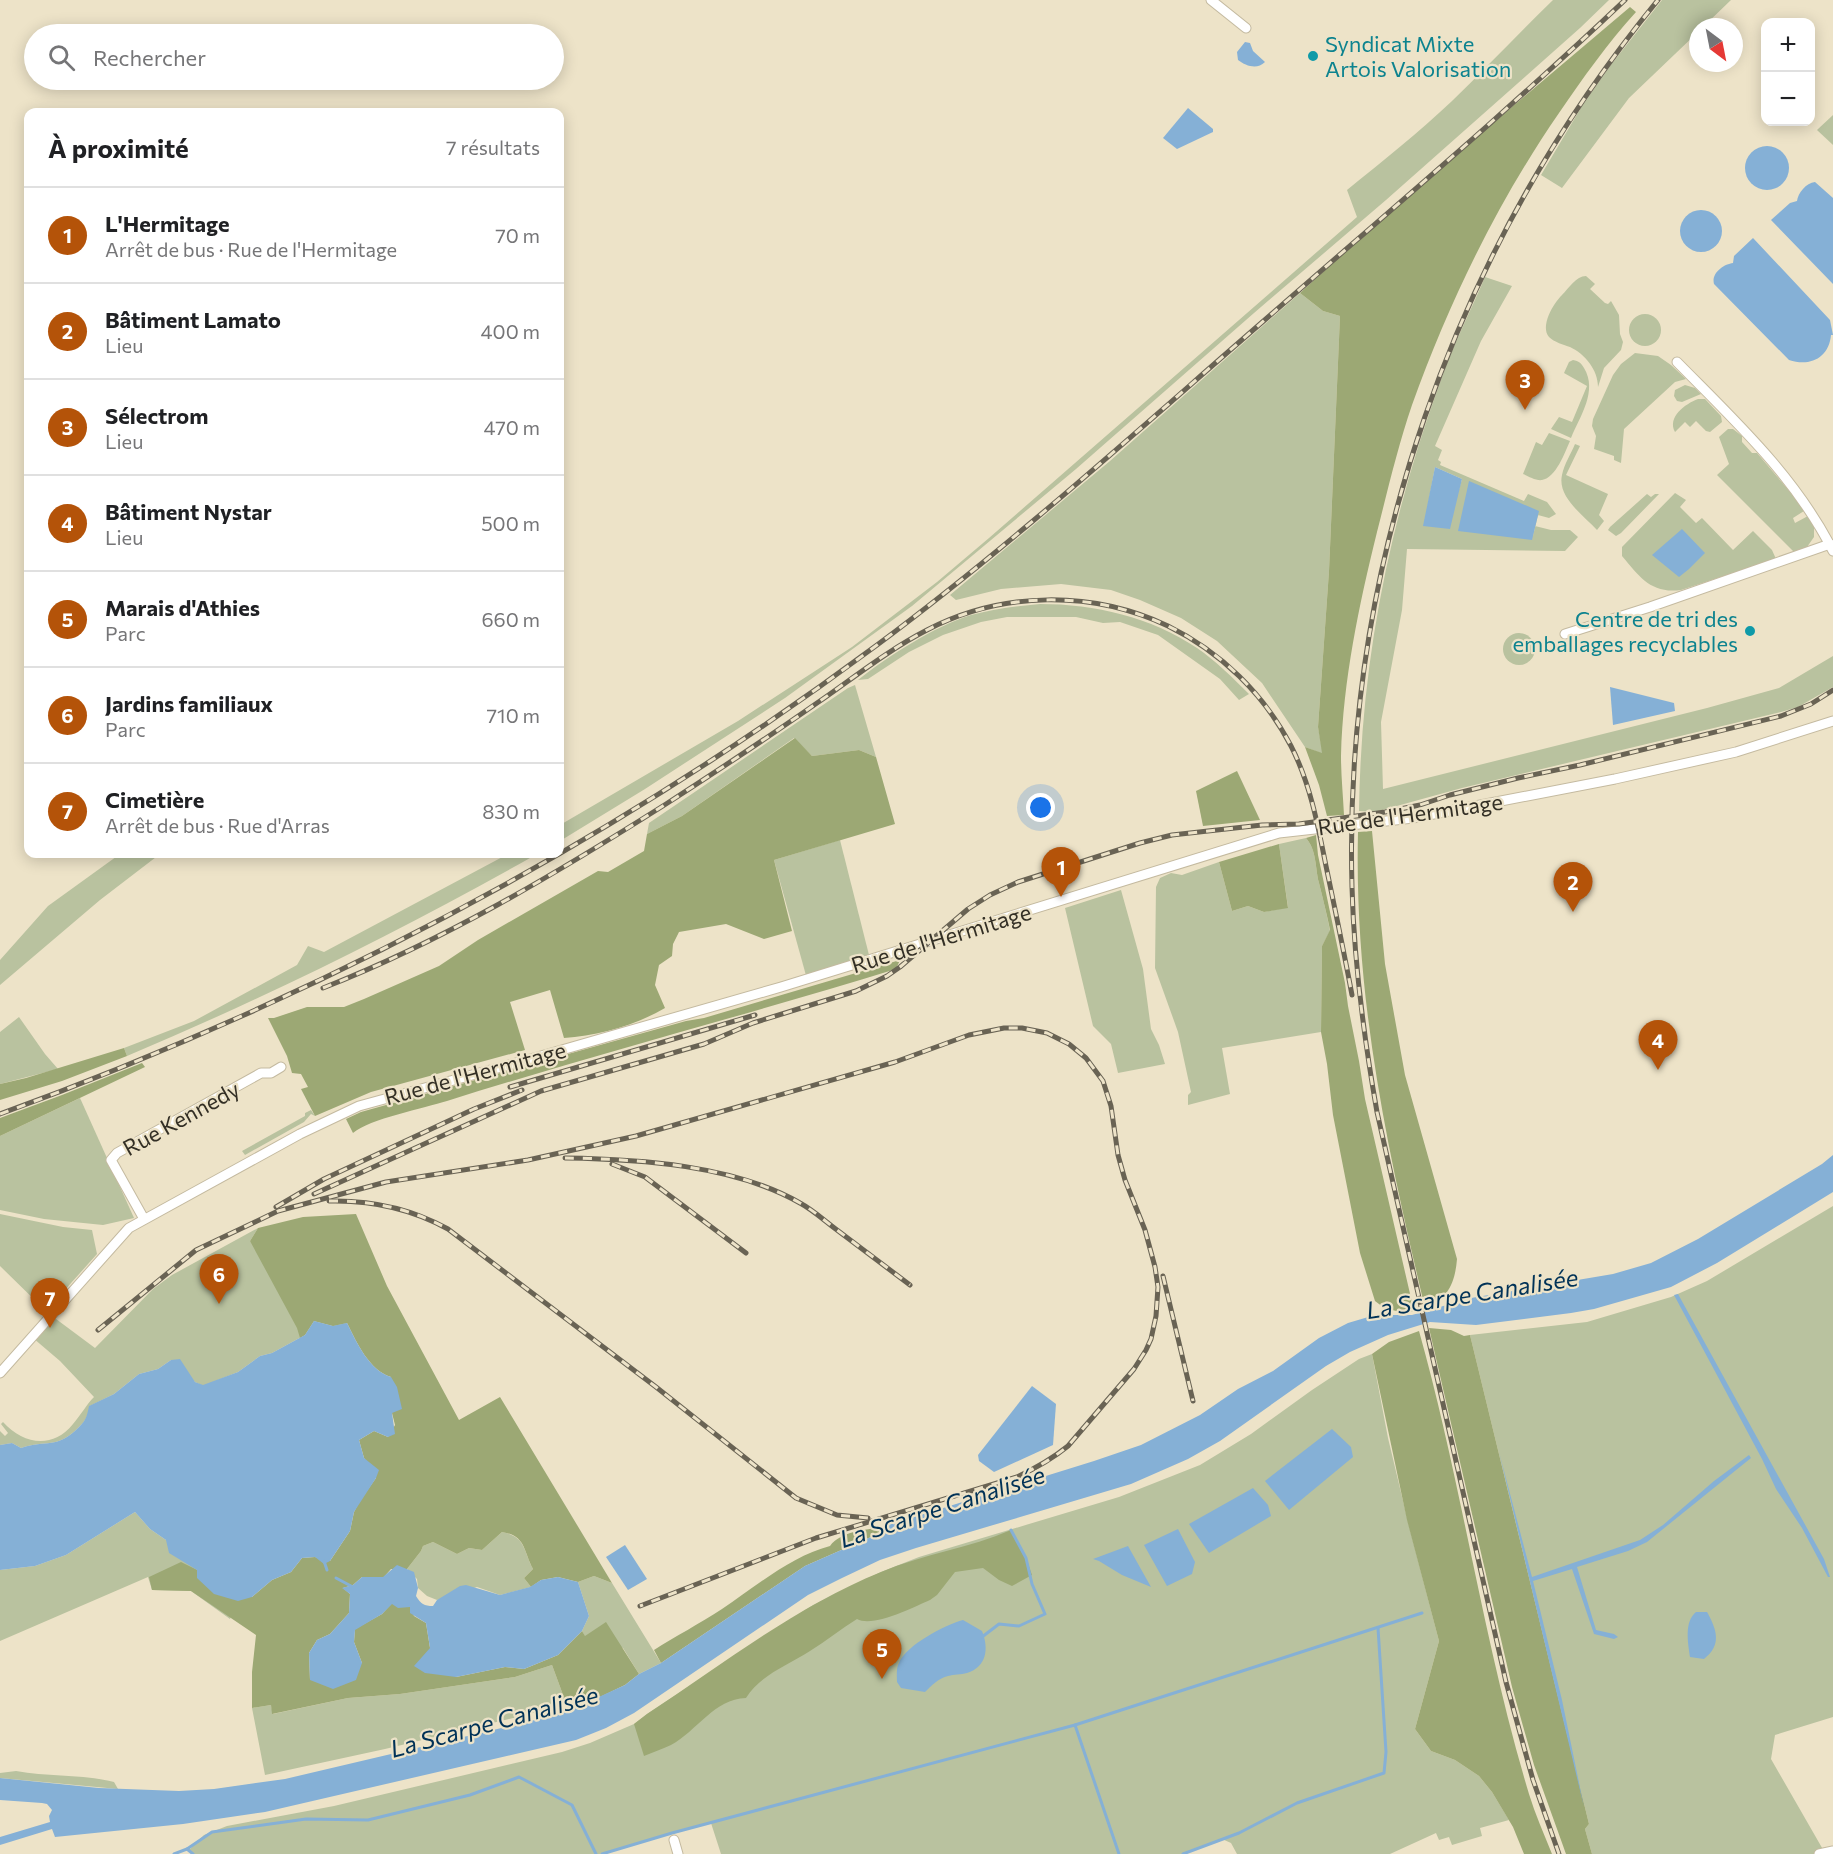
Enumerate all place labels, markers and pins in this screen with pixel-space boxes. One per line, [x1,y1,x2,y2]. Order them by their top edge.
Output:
place label: Syndicat Mixte Artois Valorisation [1325,30,1511,82]
marker: Syndicat Mixte Artois Valorisation [1306,49,1320,63]
pin: 3 [1506,360,1544,410]
place label: Centre de tri des emballages recyclables [1512,605,1738,657]
marker: Centre de tri des emballages recyclables [1743,624,1757,638]
pin: 1 [1042,848,1080,897]
pin: 2 [1554,862,1592,912]
pin: 4 [1638,1020,1678,1070]
pin: 6 [200,1254,238,1304]
pin: 7 [31,1278,70,1328]
pin: 5 [862,1630,902,1679]

